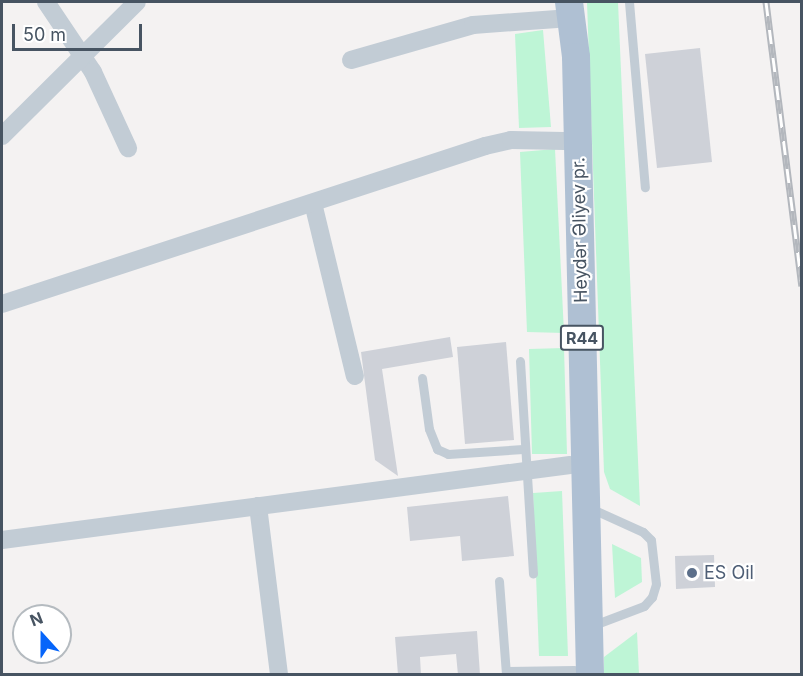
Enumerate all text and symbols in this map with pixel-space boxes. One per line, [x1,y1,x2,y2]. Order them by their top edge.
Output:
scale bar [15,12,146,50]
text: 50 m [23,24,66,45]
street label: Heydər Əliyev pr. [568,157,592,303]
road number: R44 [560,325,604,351]
place label: ES Oil [704,562,754,584]
marker: ES Oil [685,566,699,580]
north arrow [12,604,72,664]
text: N [27,608,46,631]

